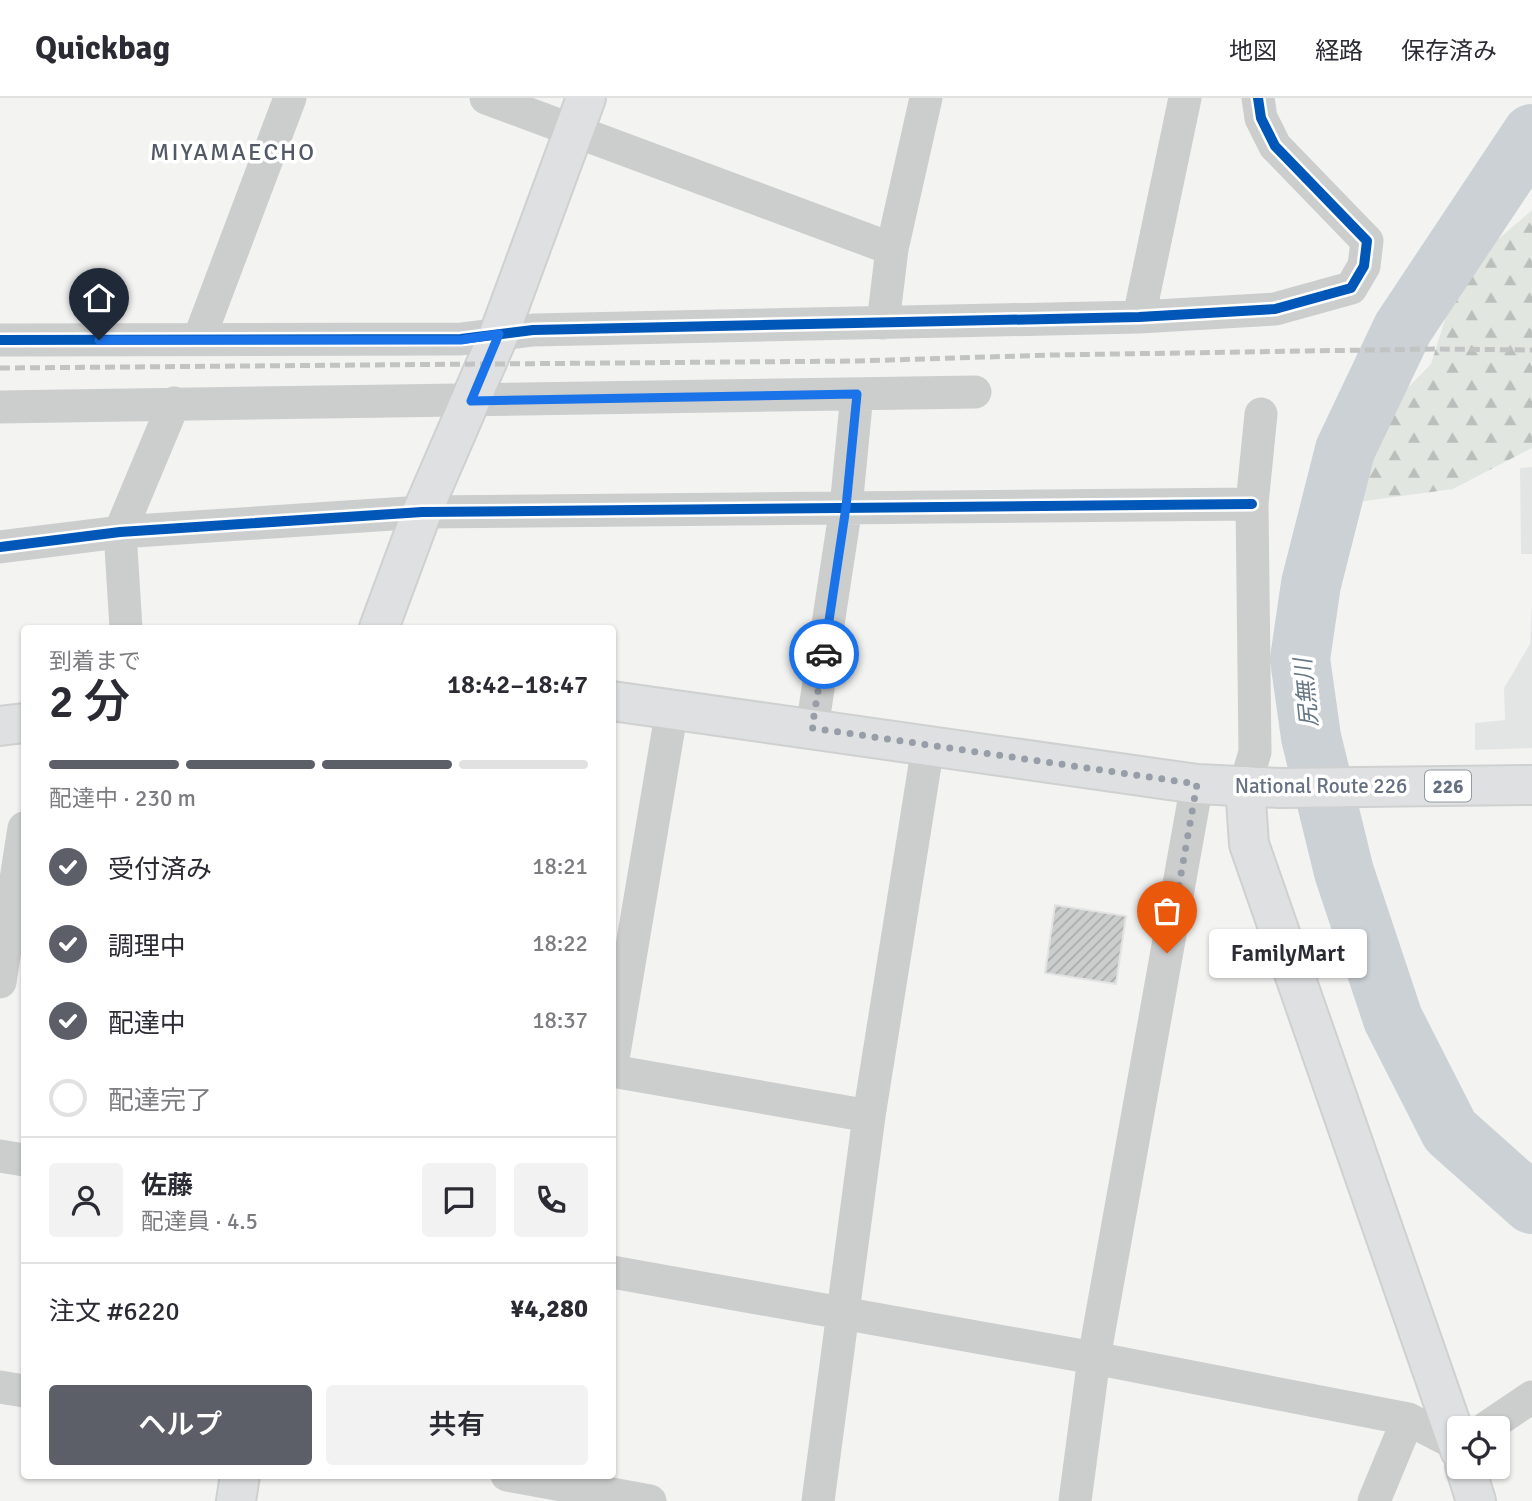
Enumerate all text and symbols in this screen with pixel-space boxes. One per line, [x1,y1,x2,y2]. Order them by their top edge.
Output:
text: Quickbag [35,28,170,69]
text: 地図 [1229,36,1277,66]
text: 経路 [1315,36,1363,66]
text: 保存済み [1401,36,1497,66]
district label: MIYAMAECHO [150,137,316,167]
pin [69,268,129,340]
icon: home [80,279,118,317]
courier [789,619,859,689]
icon: car [805,635,843,673]
text: 到着まで [49,647,141,676]
water label: 尻無川 [1288,654,1325,729]
text: 18:42–18:47 [447,669,588,701]
text: 2 分 [49,674,130,730]
road number: 226 [1425,771,1471,802]
street label: National Route 226 [1235,773,1407,799]
text: 配達中 · 230 m [49,784,196,813]
icon: check [49,848,87,886]
text: 18:21 [532,852,588,881]
text: 受付済み [108,854,212,886]
pin [1137,881,1197,953]
icon: bag [1148,892,1186,930]
icon: check [49,925,87,963]
callout: FamilyMart [1209,928,1366,978]
text: 18:22 [532,929,588,958]
text: 調理中 [108,931,186,963]
text: FamilyMart [1231,939,1345,968]
icon: check [49,1002,87,1040]
text: 18:37 [532,1006,588,1035]
text: 配達中 [108,1008,186,1040]
text: 配達完了 [108,1085,212,1117]
button: person [49,1163,123,1237]
button: chat [422,1163,496,1237]
button: phone [514,1163,588,1237]
text: 佐藤 [141,1170,193,1202]
text: 配達員 · 4.5 [141,1207,258,1236]
text: ¥4,280 [510,1293,588,1325]
text: 注文 #6220 [49,1296,180,1328]
button: ヘルプ [49,1385,312,1465]
button: 共有 [326,1385,588,1465]
map controls [1447,1416,1510,1479]
button: locate [1447,1416,1510,1479]

